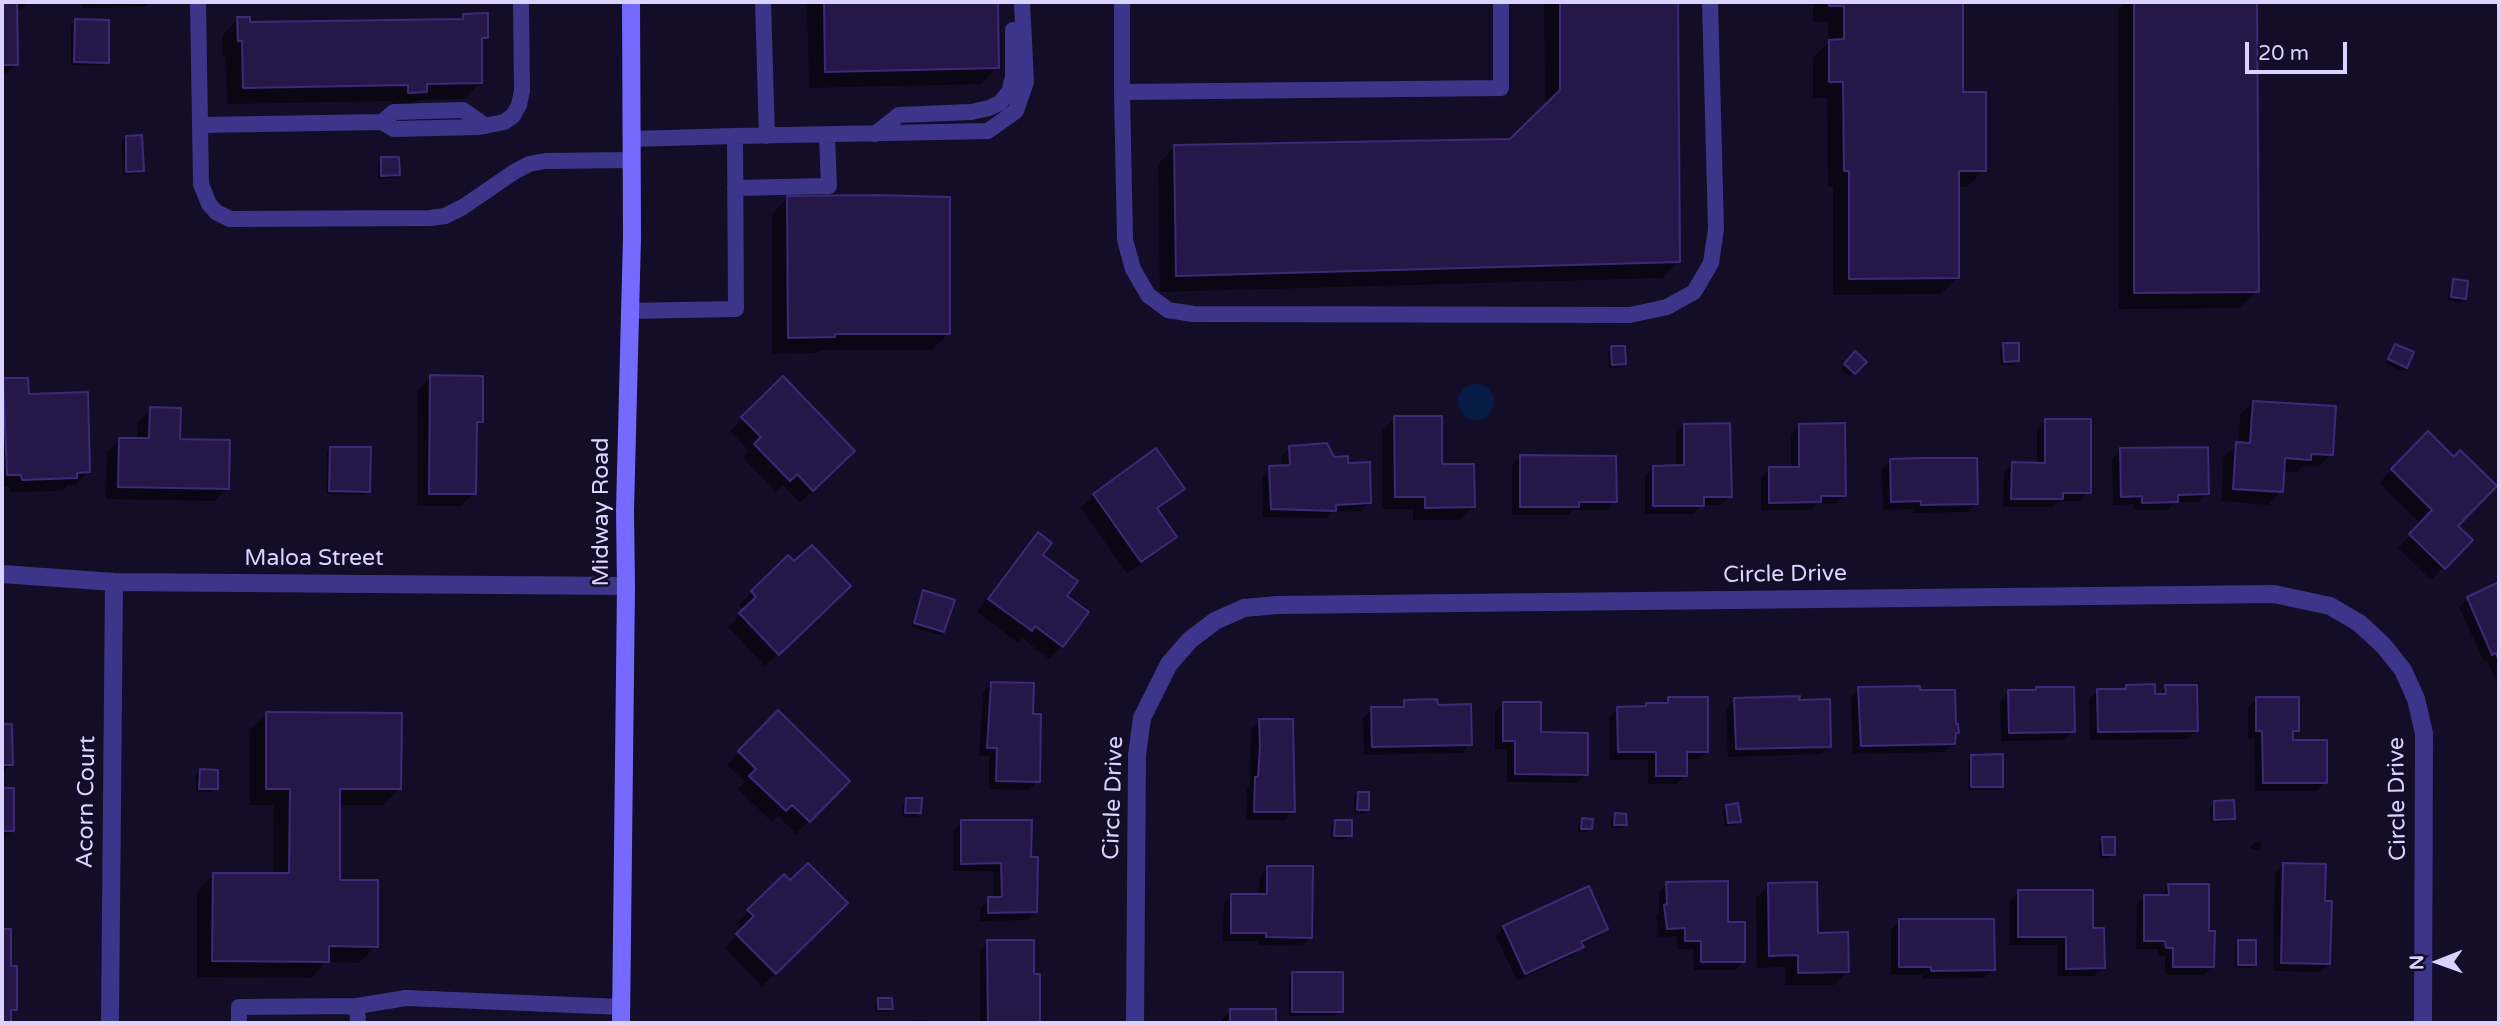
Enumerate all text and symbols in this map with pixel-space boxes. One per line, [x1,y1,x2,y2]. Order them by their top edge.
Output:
scale bar [2249,28,2350,72]
text: 20 m [2258,41,2309,66]
street label: Midway Road [588,437,616,587]
street label: Maloa Street [244,545,384,573]
street label: Circle Drive [1723,560,1847,590]
street label: Acorn Court [72,735,102,869]
street label: Circle Drive [1098,736,1130,860]
street label: Circle Drive [2383,737,2413,861]
north arrow [2403,927,2473,997]
text: N [2406,955,2428,970]

